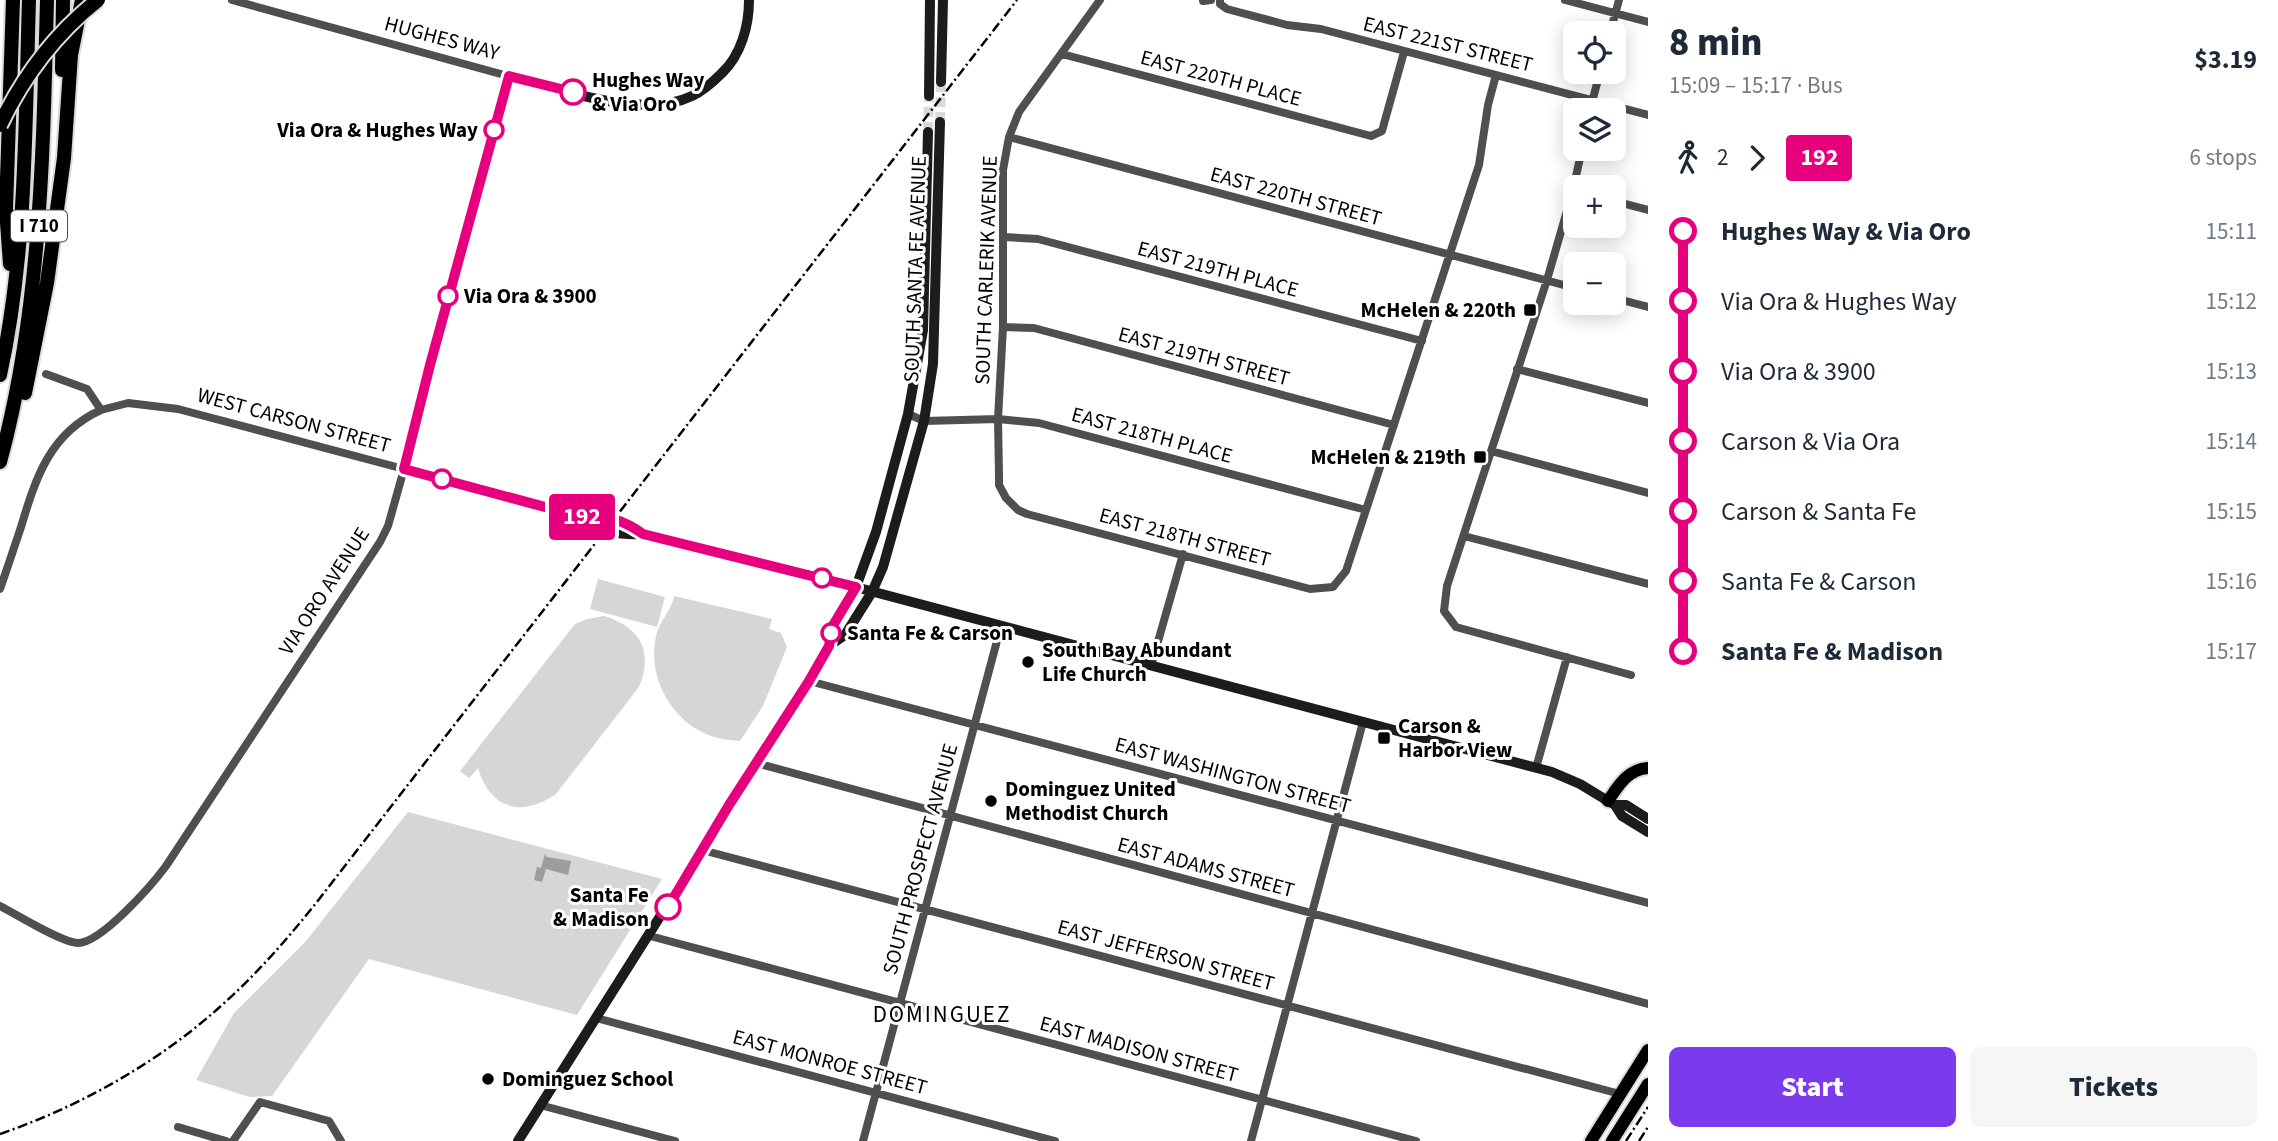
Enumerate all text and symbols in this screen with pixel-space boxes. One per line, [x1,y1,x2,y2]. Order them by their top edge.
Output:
street label: HUGHES WAY [381,8,504,68]
street label: EAST 221ST STREET [1360,8,1536,80]
text: 8 min [1669,16,1762,70]
map controls [1563,21,1626,315]
button: locate [1563,21,1626,84]
text: $3.19 [2194,41,2257,78]
street label: EAST 220TH PLACE [1137,42,1305,114]
place label: Hughes Way & Via Oro [592,65,705,119]
text: 15:09 – 15:17 · Bus [1669,69,1843,102]
marker: Hughes Way & Via Oro [560,79,586,105]
button: layers [1563,98,1626,161]
place label: Via Ora & Hughes Way [276,115,478,145]
marker: Via Ora & Hughes Way [484,120,504,140]
icon: walk [1669,139,1707,177]
icon: forward [1738,139,1776,177]
text: 192 [1800,140,1838,175]
text: 2 [1717,141,1728,174]
text: 6 stops [2190,141,2257,174]
street label: SOUTH SANTA FE AVENUE [896,155,934,383]
street label: SOUTH CARLERIK AVENUE [967,155,1005,385]
street label: EAST 220TH STREET [1207,159,1385,233]
button: + [1563,175,1626,238]
road number: I 710 [11,210,67,242]
text: Hughes Way & Via Oro [1721,213,1971,250]
text: 15:11 [2206,215,2257,248]
street label: EAST 219TH PLACE [1134,233,1302,305]
button: − [1563,252,1626,315]
place label: Via Ora & 3900 [463,281,597,311]
text: Via Ora & Hughes Way [1721,283,1957,320]
text: 15:12 [2206,285,2257,318]
marker: Via Ora & 3900 [438,286,458,306]
place label: McHelen & 220th [1361,295,1516,325]
marker: McHelen & 220th [1522,302,1538,318]
street label: EAST 219TH STREET [1115,319,1293,393]
text: Via Ora & 3900 [1721,353,1876,390]
text: 15:13 [2206,355,2257,388]
street label: WEST CARSON STREET [194,380,394,460]
street label: EAST 218TH PLACE [1068,399,1236,471]
text: Carson & Via Ora [1721,423,1900,460]
text: 15:14 [2206,425,2257,458]
place label: McHelen & 219th [1311,442,1466,472]
marker: McHelen & 219th [1472,449,1488,465]
unlabelled marker [432,469,452,489]
text: Carson & Santa Fe [1721,493,1916,530]
line badge: 192 [542,494,622,540]
text: 15:15 [2206,495,2257,528]
text: 192 [563,499,601,534]
street label: EAST 218TH STREET [1096,500,1274,574]
street label: VIA ORO AVENUE [271,521,377,661]
text: Santa Fe & Carson [1721,563,1916,600]
text: 15:16 [2206,565,2257,598]
unlabelled marker [812,568,832,588]
place label: Santa Fe & Carson [847,618,1013,648]
marker: Santa Fe & Carson [821,623,841,643]
text: Santa Fe & Madison [1721,633,1943,670]
place label: South Bay Abundant Life Church [1042,635,1232,689]
text: 15:17 [2206,635,2257,668]
marker: South Bay Abundant Life Church [1020,654,1036,670]
place label: Carson & Harbor View [1398,711,1512,765]
street label: EAST WASHINGTON STREET [1112,729,1354,821]
marker: Carson & Harbor View [1376,730,1392,746]
street label: SOUTH PROSPECT AVENUE [875,740,965,978]
place label: Dominguez United Methodist Church [1005,774,1176,828]
marker: Dominguez United Methodist Church [983,793,999,809]
street label: EAST ADAMS STREET [1114,829,1298,905]
place label: Santa Fe & Madison [553,880,649,934]
marker: Santa Fe & Madison [655,894,681,920]
street label: EAST JEFFERSON STREET [1054,912,1278,998]
district label: DOMINGUEZ [873,998,1011,1031]
street label: EAST MADISON STREET [1037,1008,1241,1090]
street label: EAST MONROE STREET [729,1022,931,1102]
button: Start [1669,1047,1956,1127]
button: Tickets [1970,1047,2257,1127]
place label: Dominguez School [502,1064,673,1094]
marker: Dominguez School [480,1071,496,1087]

